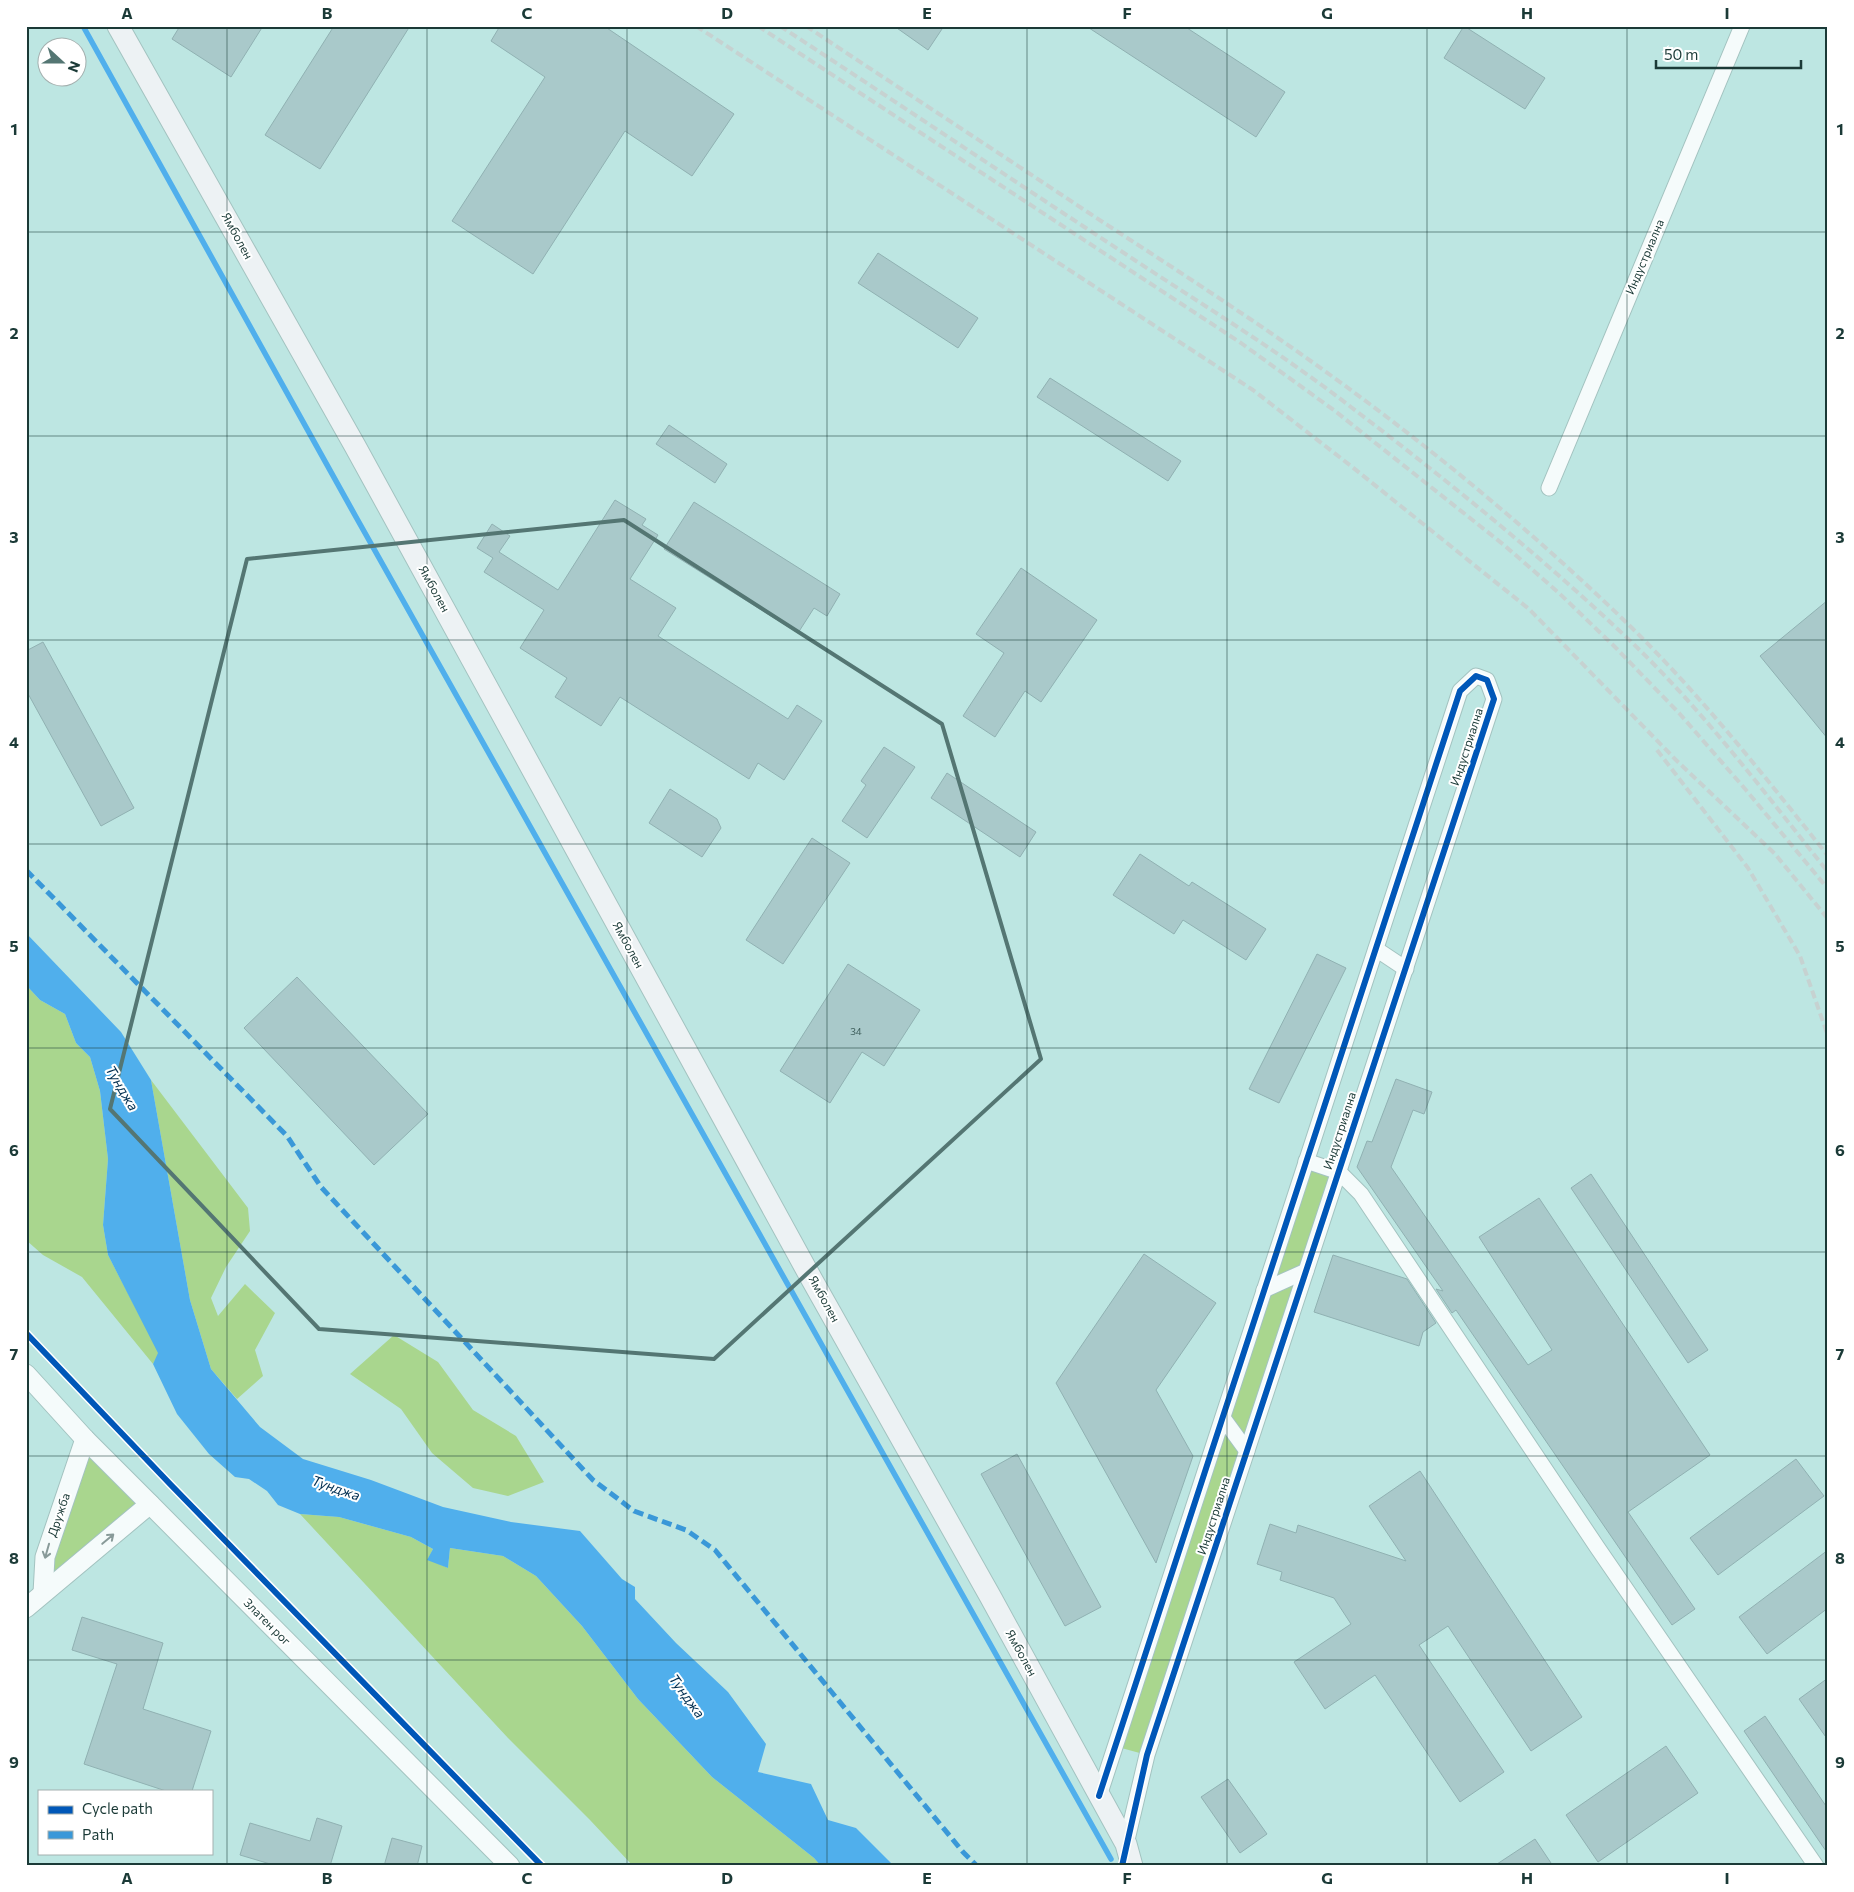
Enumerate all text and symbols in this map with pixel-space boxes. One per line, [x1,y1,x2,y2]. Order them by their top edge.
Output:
text: A [121,3,133,22]
text: B [322,3,333,22]
text: C [522,3,533,22]
text: D [721,3,733,22]
text: E [922,3,932,22]
text: F [1122,3,1132,22]
text: G [1321,3,1333,22]
text: H [1521,3,1533,22]
text: I [1724,3,1730,22]
north arrow [38,38,88,88]
scale bar [1656,38,1802,70]
text: 50 m [1664,45,1698,63]
text: N [65,59,84,75]
text: 1 [10,119,18,138]
text: 1 [1836,119,1844,138]
street label: Ямболен [219,210,256,261]
street label: Индустриална [1622,217,1666,296]
text: 2 [9,323,19,342]
text: 2 [1835,323,1845,342]
text: 3 [9,527,19,546]
text: 3 [1835,527,1845,546]
street label: Ямболен [416,563,453,614]
street label: Индустриална [1447,706,1485,787]
text: 4 [9,732,19,751]
text: 4 [1835,732,1845,751]
street label: Ямболен [610,919,647,970]
text: 5 [9,936,19,955]
text: 5 [1835,936,1845,955]
house number: 34 [850,1025,862,1037]
water label: Тунджа [102,1062,143,1113]
street label: Индустриална [1320,1090,1358,1171]
text: 6 [9,1140,19,1159]
text: 6 [1835,1140,1845,1159]
street label: Ямболен [806,1273,843,1324]
text: 7 [10,1344,19,1363]
text: 7 [1836,1344,1845,1363]
water label: Тунджа [310,1471,362,1504]
street label: Индустриална [1194,1475,1232,1556]
street label: Дружба [44,1491,72,1538]
one-way arrow [101,1534,114,1545]
one-way arrow [42,1543,51,1559]
text: 8 [9,1548,19,1567]
text: 8 [1835,1548,1845,1567]
street label: Златен рог [241,1595,294,1648]
street label: Ямболен [1003,1627,1040,1678]
water label: Тунджа [666,1671,709,1721]
text: 9 [9,1752,19,1771]
text: 9 [1835,1752,1845,1771]
legend [38,1790,212,1854]
text: Cycle path [82,1799,153,1817]
text: Path [82,1825,114,1843]
text: A [121,1868,133,1887]
text: B [322,1868,333,1887]
text: C [522,1868,533,1887]
text: D [721,1868,733,1887]
text: E [922,1868,932,1887]
text: F [1122,1868,1132,1887]
text: G [1321,1868,1333,1887]
text: H [1521,1868,1533,1887]
text: I [1724,1868,1730,1887]

